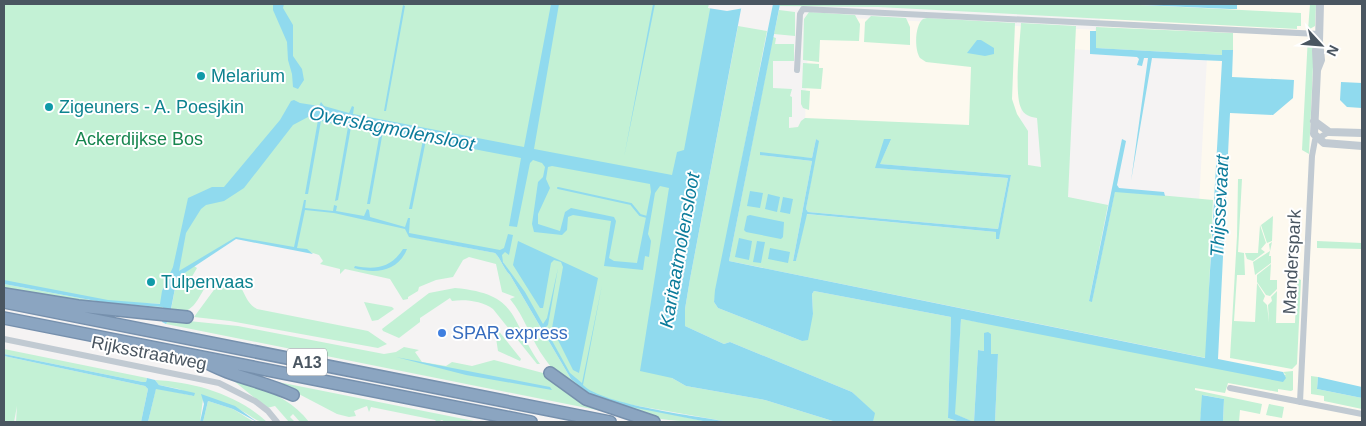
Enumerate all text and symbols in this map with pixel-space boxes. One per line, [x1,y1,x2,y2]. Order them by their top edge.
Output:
north arrow [1296,20,1346,70]
text: N [1323,43,1342,59]
place label: Melarium [211,66,285,86]
marker: Melarium [195,70,207,82]
place label: Zigeuners - A. Poesjkin [59,97,244,117]
marker: Zigeuners - A. Poesjkin [43,101,55,113]
water label: Overslagmolensloot [307,102,477,155]
park label: Ackerdijkse Bos [75,129,203,149]
water label: Thijssevaart [1206,154,1233,258]
water label: Karitaatmolensloot [655,170,704,329]
street label: Manderspark [1279,208,1305,315]
place label: Tulpenvaas [161,272,253,292]
marker: Tulpenvaas [145,276,157,288]
place label: SPAR express [452,323,568,343]
marker: SPAR express [436,327,448,339]
street label: Rijksstraatweg [90,332,208,374]
road number: A13 [287,348,327,376]

